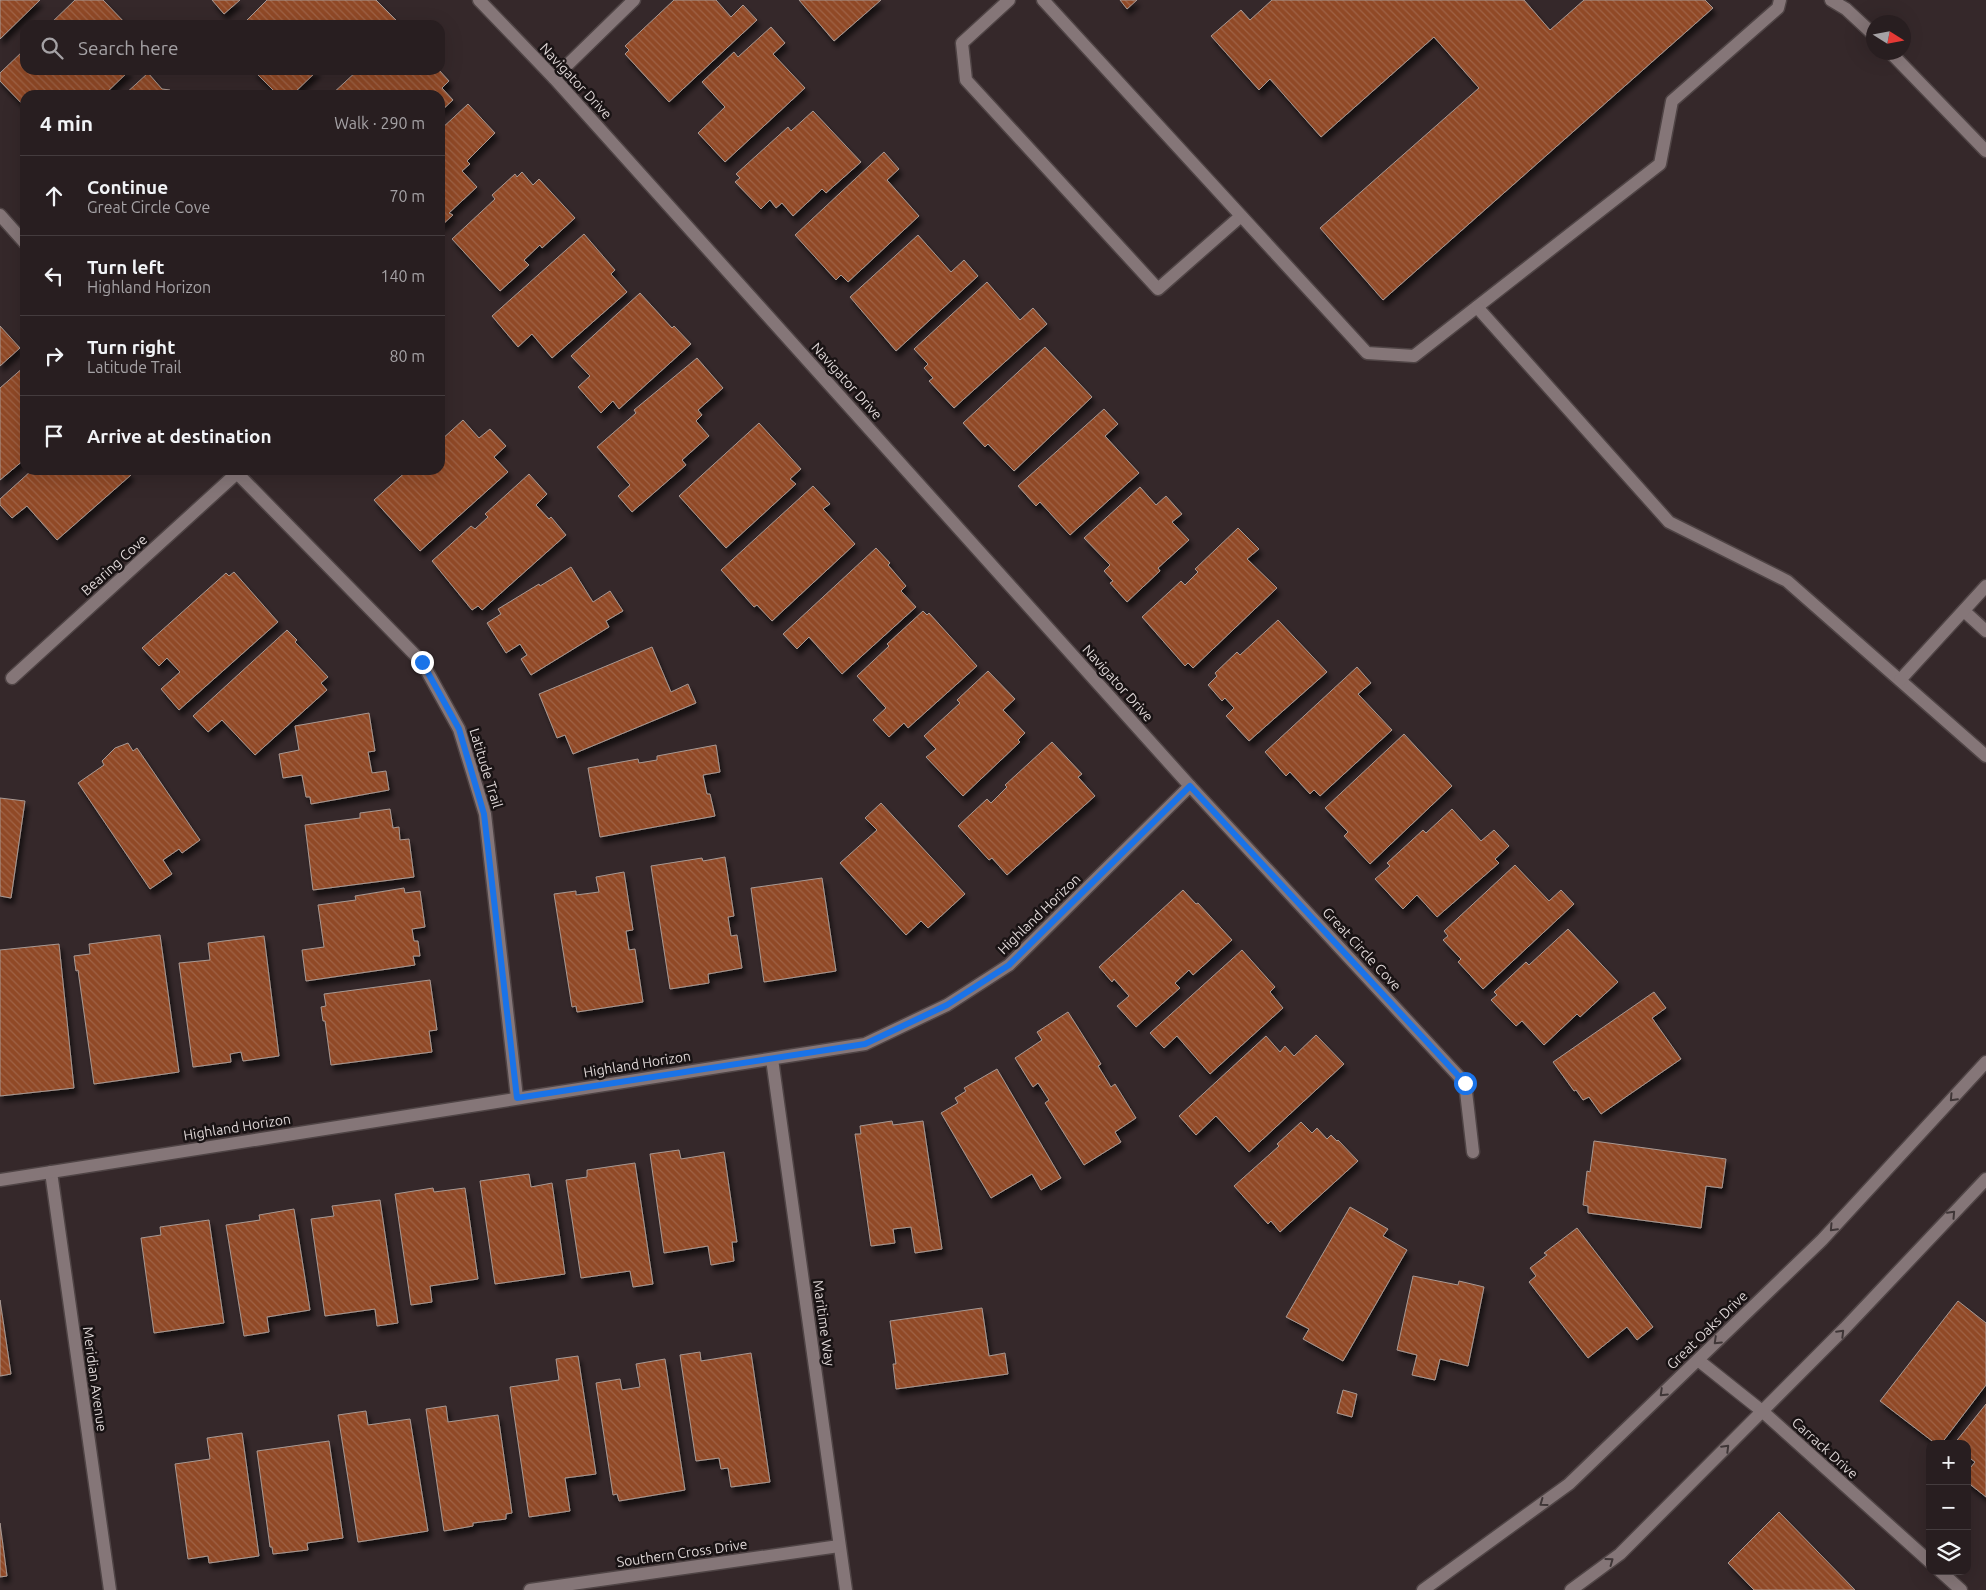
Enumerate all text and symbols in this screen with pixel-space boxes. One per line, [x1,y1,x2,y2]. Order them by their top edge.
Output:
north arrow [1866,15,1911,60]
search box [20,20,445,75]
icon: search [38,34,66,62]
text: Search here [78,37,178,59]
street label: Navigator Drive [537,40,615,122]
text: 4 min [40,111,93,135]
text: Walk · 290 m [334,114,425,132]
text: Continue [87,176,168,198]
icon: ahead [40,182,68,210]
text: 70 m [389,187,425,205]
text: Great Circle Cove [87,198,210,216]
text: Turn left [87,256,165,278]
icon: left [40,262,68,290]
text: 140 m [380,267,425,285]
text: Highland Horizon [87,278,211,296]
text: Turn right [87,336,175,358]
street label: Navigator Drive [808,339,886,423]
icon: right [40,342,68,370]
text: 80 m [389,347,425,365]
text: Latitude Trail [87,358,182,376]
icon: arrive [40,422,68,450]
text: Arrive at destination [87,425,272,447]
street label: Bearing Cove [78,531,150,599]
street label: Navigator Drive [1079,641,1157,725]
route end [411,651,434,674]
street label: Latitude Trail [466,726,506,810]
street label: Highland Horizon [994,871,1084,957]
street label: Great Circle Cove [1319,904,1405,994]
street label: Highland Horizon [582,1048,692,1080]
route start [1454,1072,1477,1095]
one-way arrow [1950,1092,1959,1101]
street label: Highland Horizon [182,1111,292,1143]
one-way arrow [1946,1211,1955,1220]
one-way arrow [1830,1222,1839,1231]
street label: Maritime Way [810,1279,838,1367]
street label: Great Oaks Drive [1663,1288,1751,1372]
street label: Meridian Avenue [80,1326,110,1432]
one-way arrow [1835,1329,1844,1338]
one-way arrow [1714,1336,1723,1345]
one-way arrow [1660,1387,1669,1396]
street label: Carrack Drive [1789,1414,1861,1482]
map controls [1926,1440,1971,1575]
button: + [1926,1440,1971,1485]
one-way arrow [1720,1445,1729,1454]
button: − [1926,1485,1971,1530]
one-way arrow [1540,1497,1549,1505]
button: layers [1926,1530,1971,1575]
street label: Southern Cross Drive [616,1536,748,1570]
one-way arrow [1604,1558,1614,1567]

